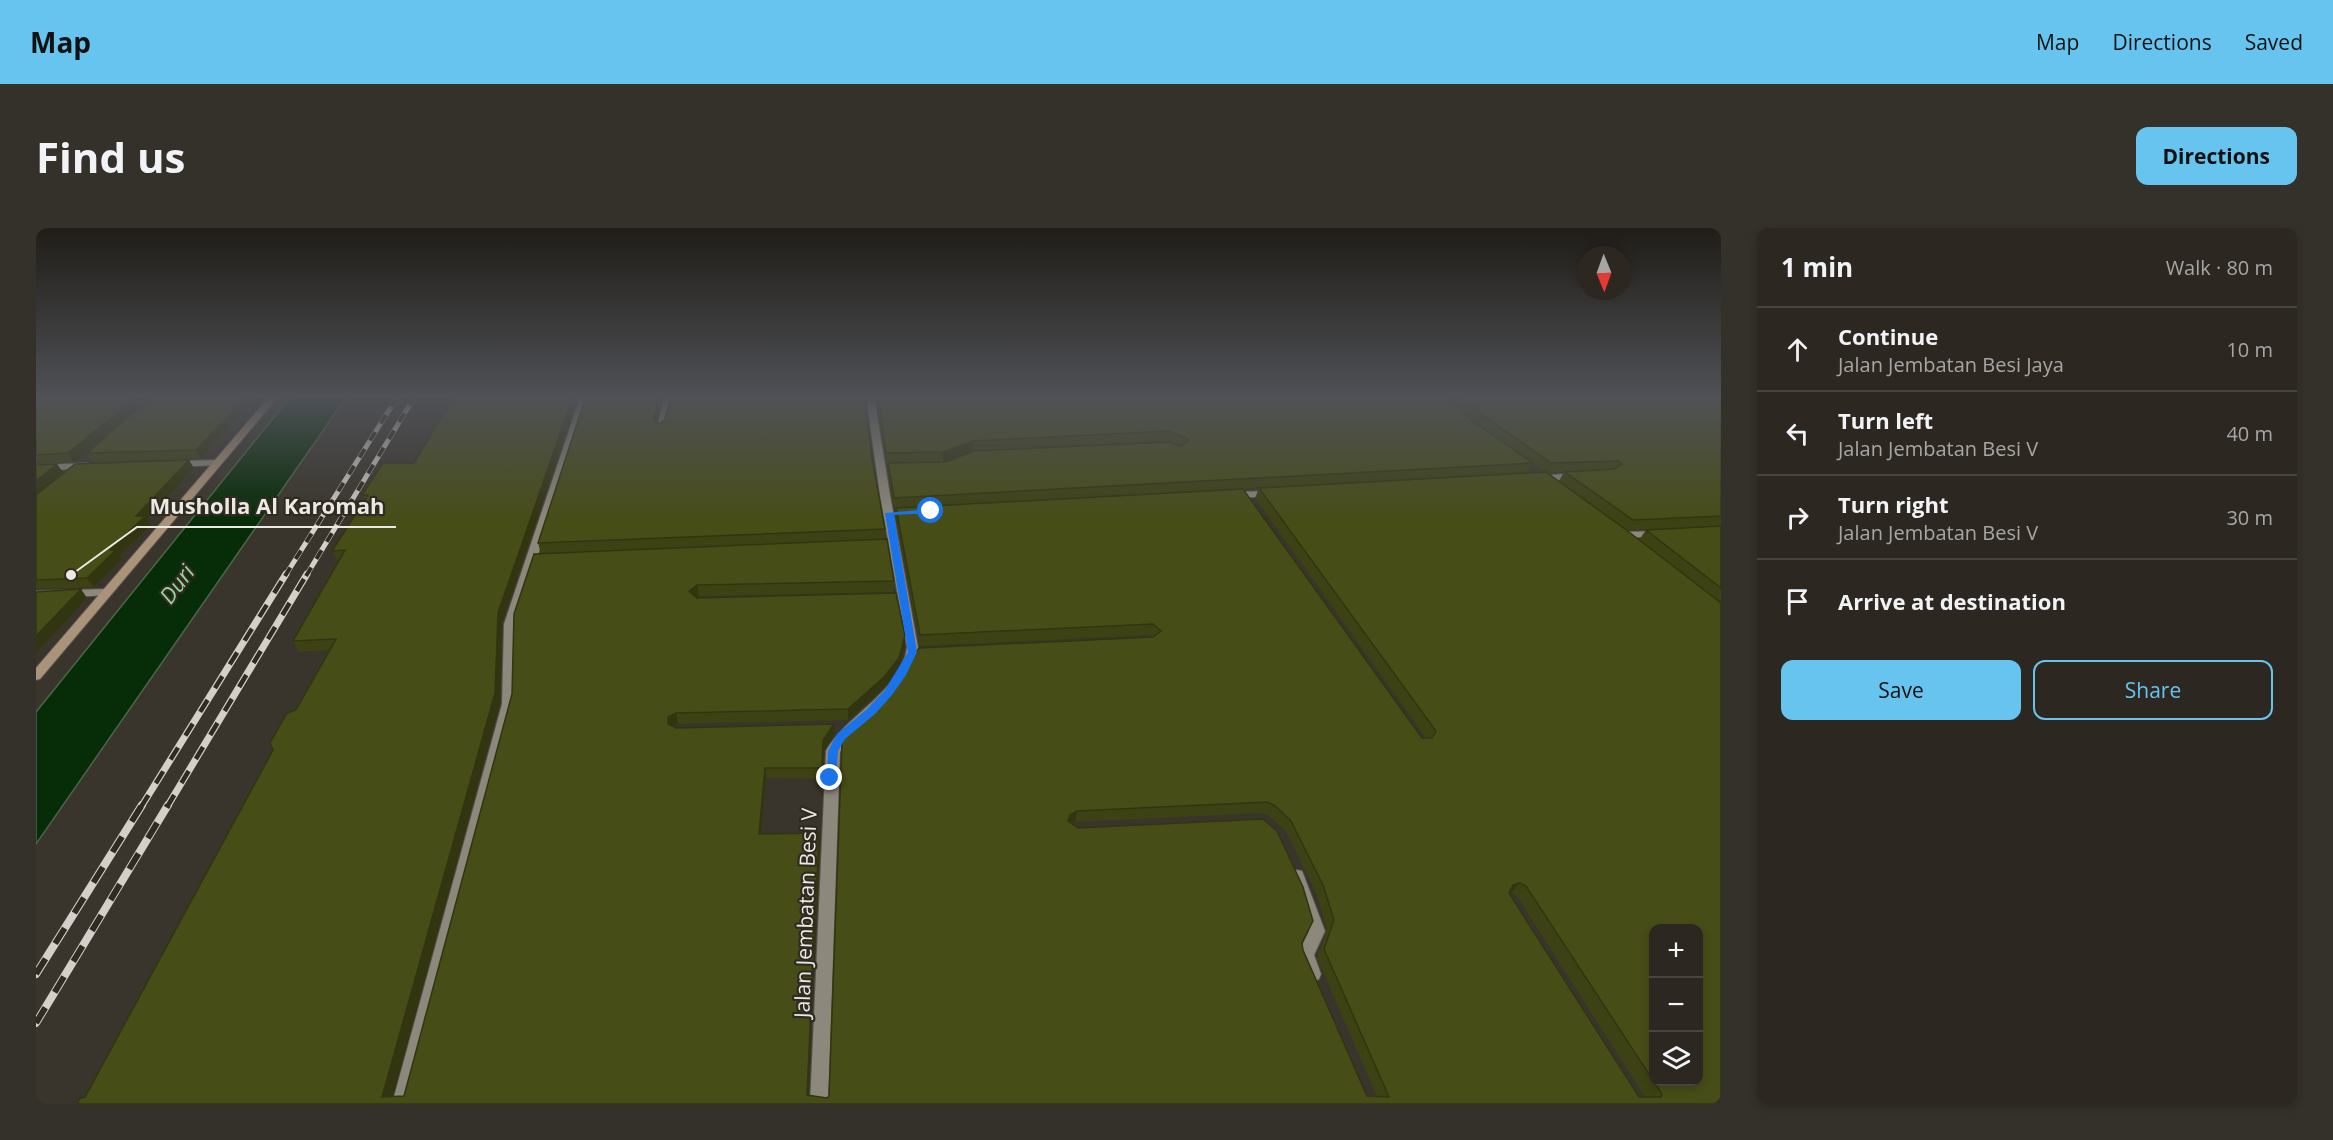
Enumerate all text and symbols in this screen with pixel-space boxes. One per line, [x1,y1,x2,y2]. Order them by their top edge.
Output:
text: Map [30,23,91,61]
text: Map [2036,28,2079,56]
text: Directions [2112,28,2212,56]
text: Saved [2245,28,2303,56]
button: Directions [2136,127,2297,185]
text: Find us [36,128,185,185]
north arrow [1577,246,1631,300]
text: 1 min [1781,249,1853,285]
text: Walk · 80 m [2166,254,2273,281]
text: Continue [1838,321,1938,351]
icon: ahead [1781,333,1814,366]
text: 10 m [2226,336,2273,363]
text: Jalan Jembatan Besi Jaya [1838,351,2064,378]
text: Turn left [1838,405,1933,435]
icon: left [1781,417,1814,450]
text: 40 m [2226,420,2273,447]
text: Jalan Jembatan Besi V [1838,435,2038,462]
callout: Musholla Al Karomah [137,487,396,527]
text: Turn right [1838,489,1949,519]
text: Musholla Al Karomah [149,490,385,520]
route start [917,497,943,523]
icon: right [1781,501,1814,534]
text: 30 m [2226,504,2273,531]
text: Jalan Jembatan Besi V [1838,519,2038,546]
water label: Duri [152,557,201,609]
icon: arrive [1781,585,1814,618]
text: Arrive at destination [1838,586,2066,616]
button: Save [1781,660,2021,720]
button: Share [2033,660,2273,720]
route end [816,764,842,790]
street label: Jalan Jembatan Besi V [787,807,823,1020]
map controls [1649,924,1703,1086]
button: + [1649,924,1703,978]
button: − [1649,978,1703,1032]
button: layers [1649,1032,1703,1086]

